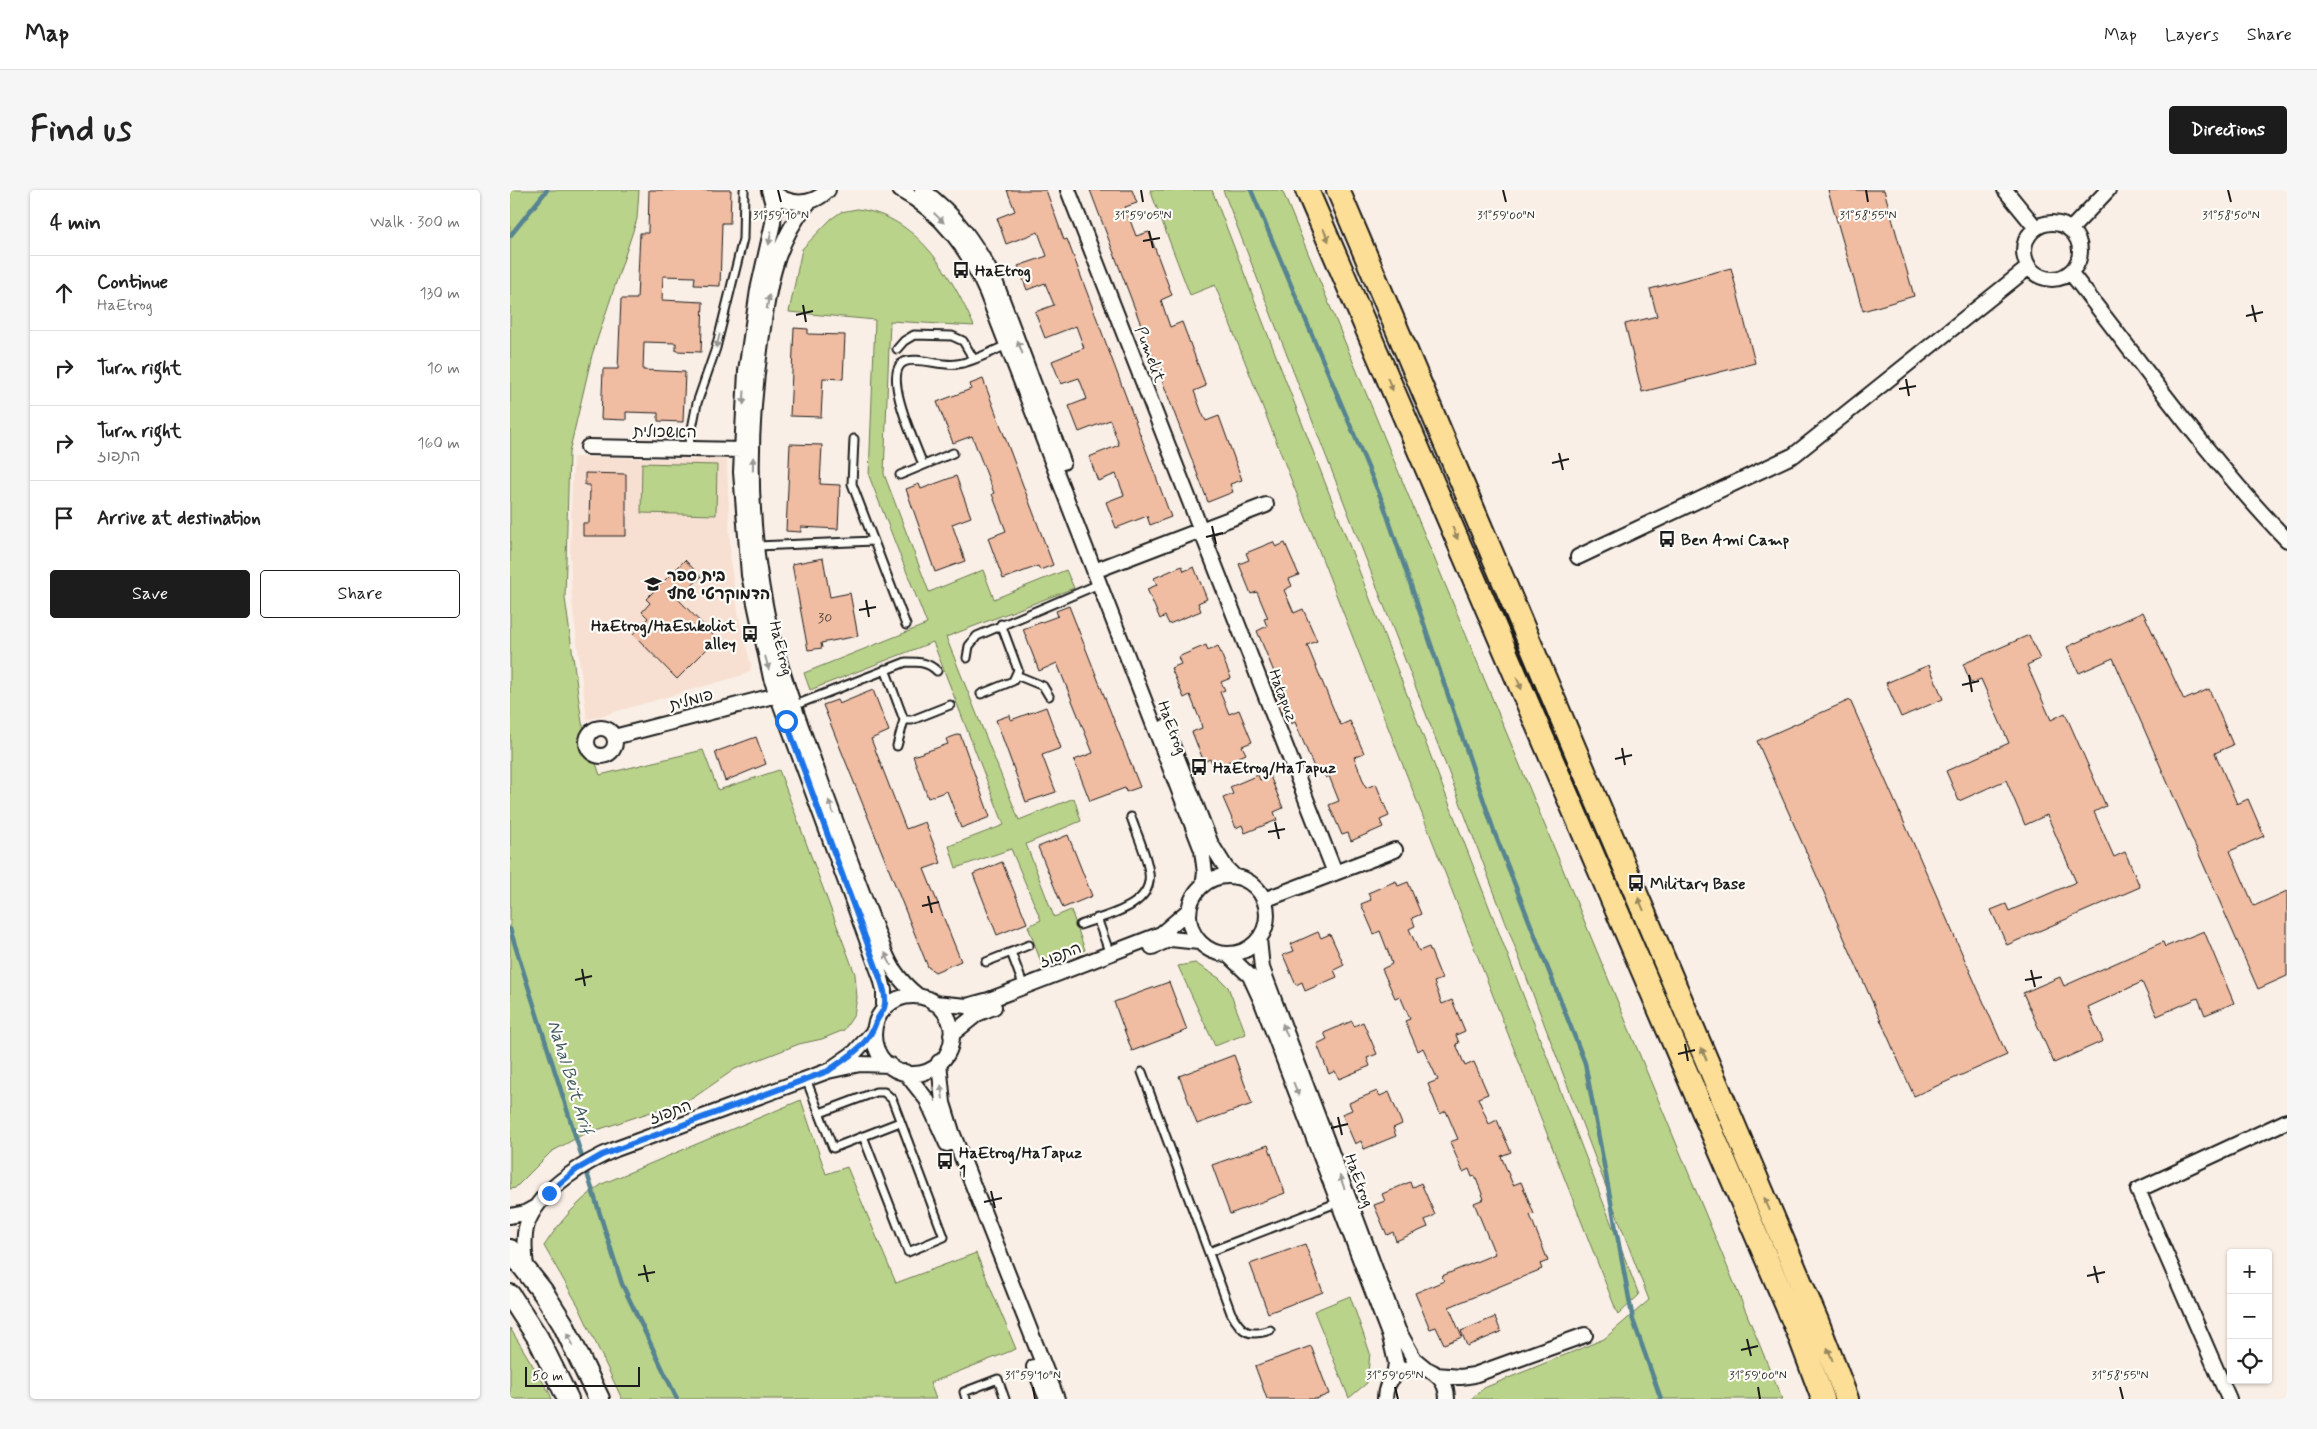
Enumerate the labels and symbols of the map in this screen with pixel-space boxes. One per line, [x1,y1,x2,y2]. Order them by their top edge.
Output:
text: 31°59'10"N [753,208,809,224]
text: 31°59'05"N [1114,208,1172,224]
text: 31°59'00"N [1477,208,1535,224]
text: 31°58'55"N [1840,208,1896,224]
text: 31°58'50"N [2202,208,2260,224]
one-way arrow [933,212,945,224]
one-way arrow [1322,228,1330,242]
one-way arrow [766,230,774,246]
bus stop icon: HaEtrog [951,260,971,280]
place label: HaEtrog [975,261,1031,283]
one-way arrow [764,294,772,310]
street label: Pumelit [1129,324,1170,386]
one-way arrow [714,333,722,348]
one-way arrow [1016,339,1024,354]
one-way arrow [1387,377,1395,391]
one-way arrow [740,390,748,406]
street label: האשכולית [632,421,697,444]
one-way arrow [749,456,757,472]
one-way arrow [1451,526,1459,540]
bus stop icon: Ben Ami Camp [1657,529,1677,549]
place label: Ben Ami Camp [1681,530,1790,551]
place label: בית ספר הדמוקרטי שחף [667,566,770,605]
school or university icon: בית ספר הדמוקרטי שחף [643,574,663,594]
house number: 30 [818,609,832,627]
place label: HaEtrog/HaEshkoliot alley [591,616,737,655]
street label: HaEtrog [764,619,797,678]
bus stop icon: HaEtrog/HaEshkoliot alley [740,624,760,644]
one-way arrow [764,656,772,671]
street label: Hatapuz [1263,666,1302,725]
one-way arrow [1515,675,1523,690]
street label: פומלית [666,685,716,717]
street label: HaEtrog [1152,698,1191,757]
route start [775,710,798,733]
bus stop icon: HaEtrog/HaTapuz [1189,757,1209,777]
place label: HaEtrog/HaTapuz [1213,758,1336,780]
one-way arrow [827,800,834,815]
bus stop icon: Military Base [1626,873,1646,893]
place label: Military Base [1650,874,1745,895]
one-way arrow [1636,897,1644,911]
street label: התפוז [1036,938,1085,973]
one-way arrow [883,952,892,967]
water label: Nahal Beit Arif [541,1018,599,1139]
one-way arrow [1281,1022,1288,1037]
one-way arrow [1699,1047,1707,1061]
one-way arrow [1292,1082,1300,1097]
one-way arrow [938,1083,946,1099]
street label: התפוז [646,1095,695,1130]
place label: HaEtrog/HaTapuz 1 [959,1143,1082,1182]
bus stop icon: HaEtrog/HaTapuz 1 [935,1151,955,1171]
street label: HaEtrog [1339,1151,1378,1210]
one-way arrow [1338,1174,1345,1189]
route end [538,1182,561,1205]
one-way arrow [1763,1197,1771,1211]
one-way arrow [566,1332,574,1346]
one-way arrow [1825,1346,1833,1361]
scale bar [525,1364,640,1387]
text: 31°59'10"N [1005,1368,1061,1384]
text: 31°59'05"N [1366,1368,1424,1384]
text: 31°59'00"N [1729,1368,1787,1384]
text: 31°58'55"N [2092,1368,2148,1384]

